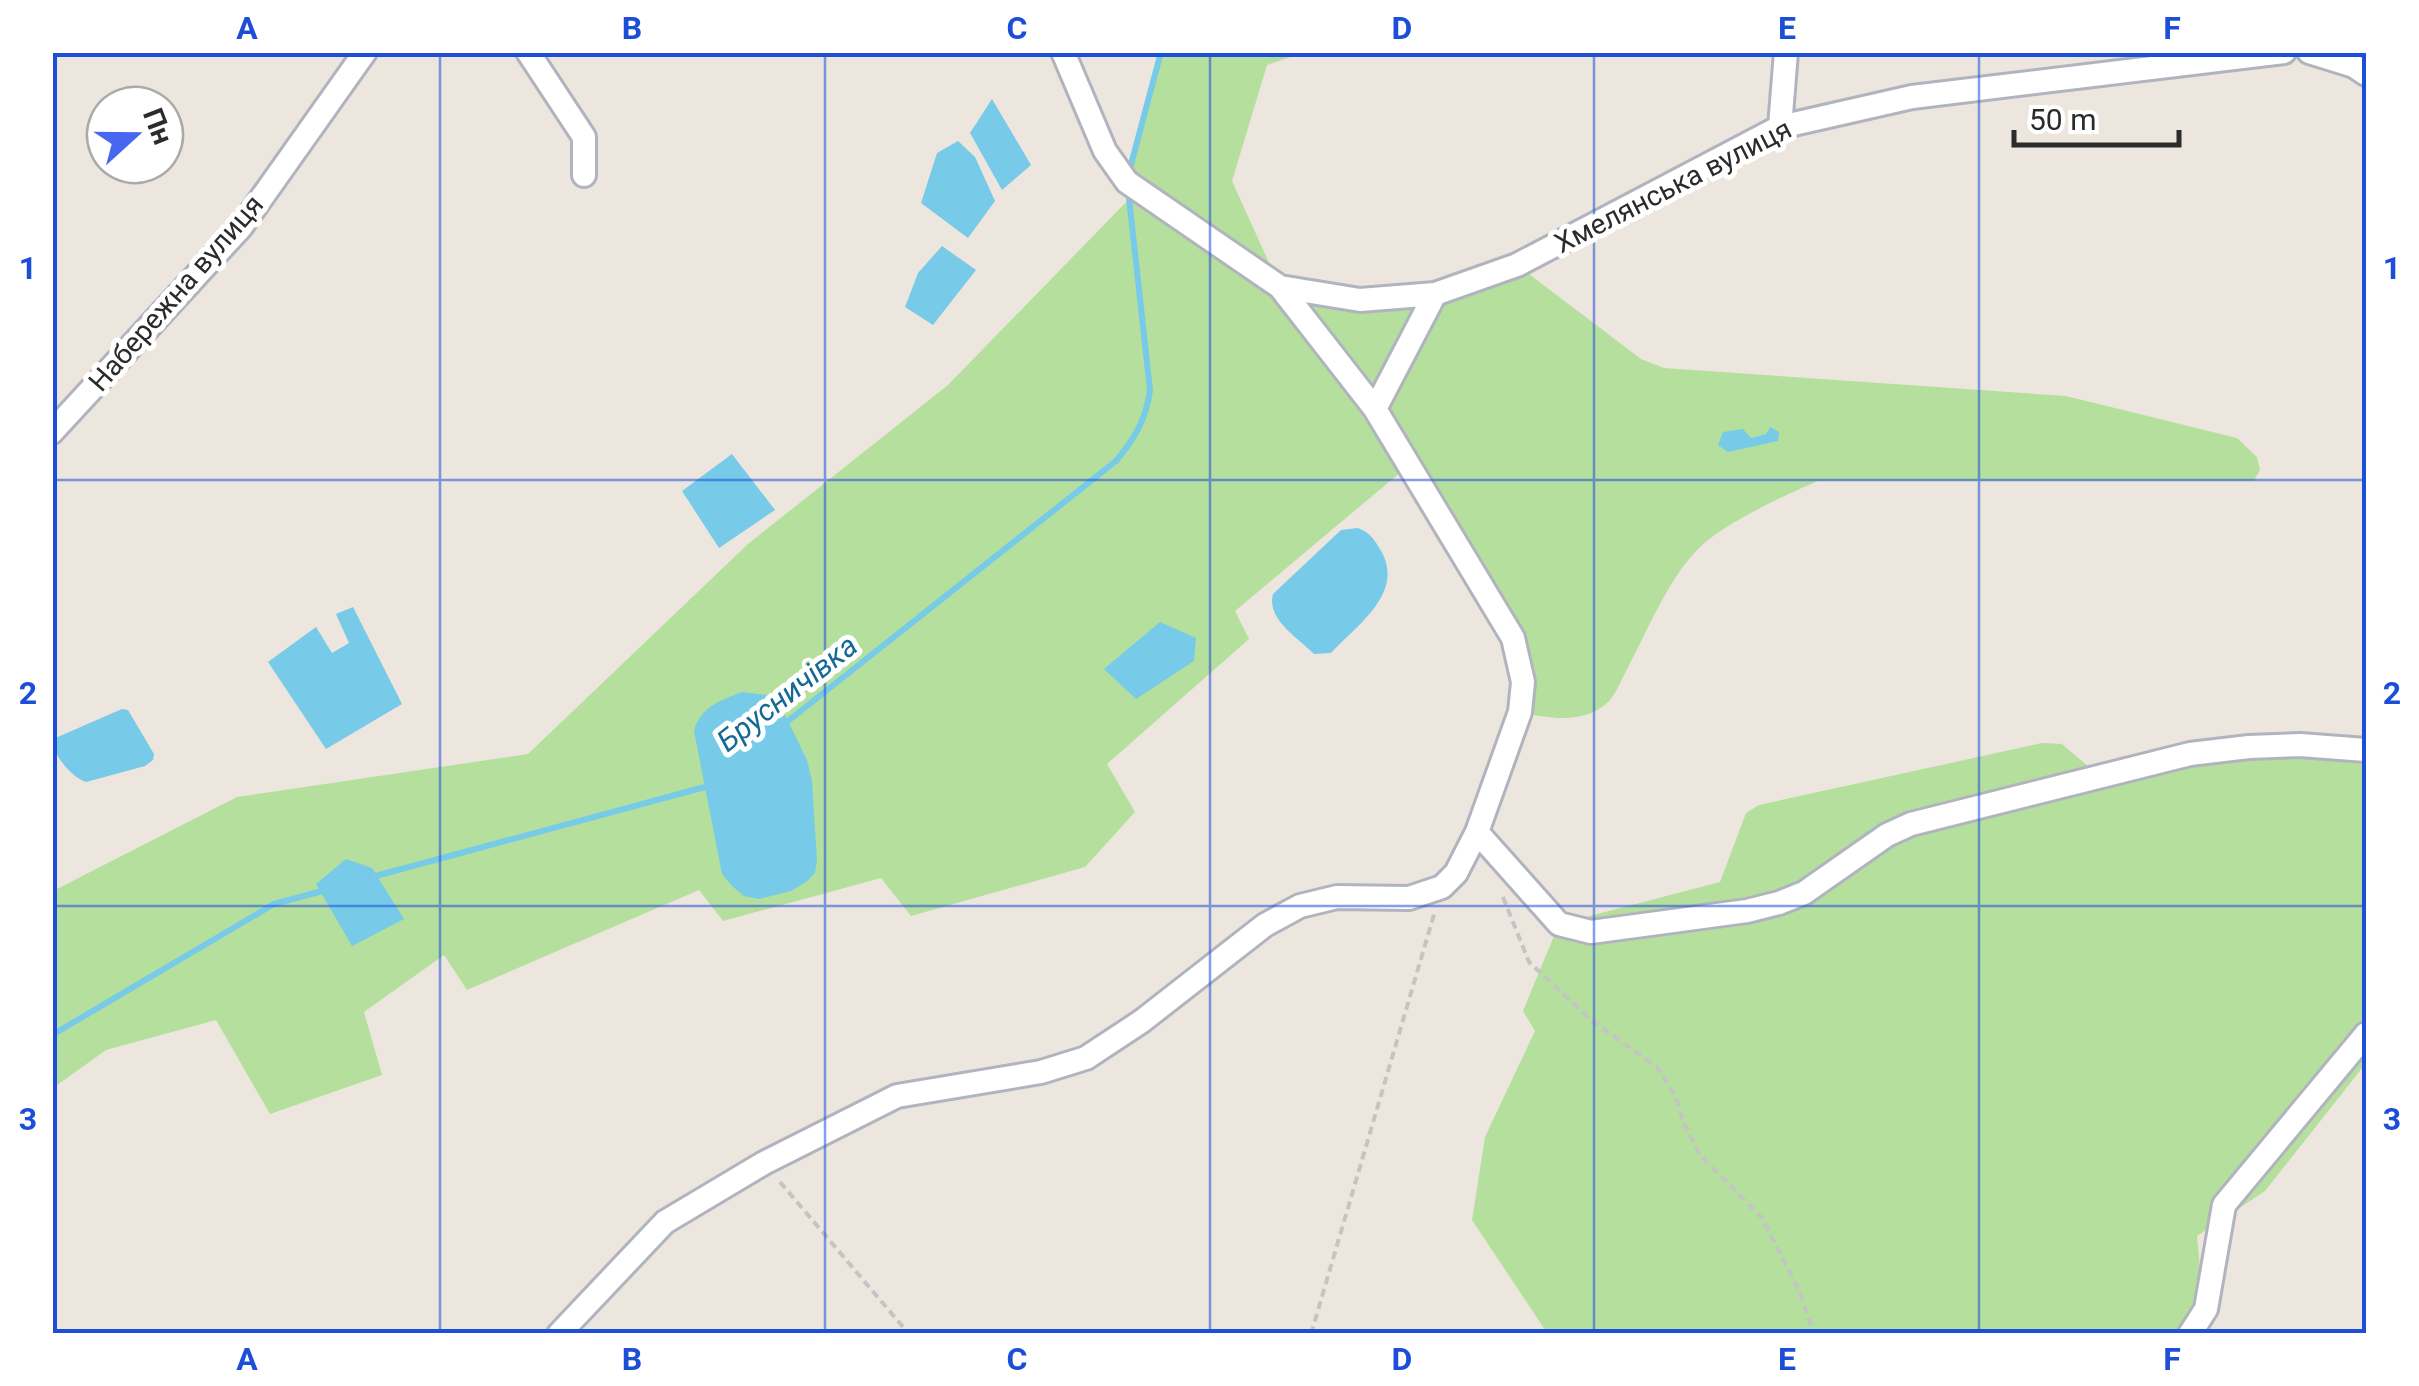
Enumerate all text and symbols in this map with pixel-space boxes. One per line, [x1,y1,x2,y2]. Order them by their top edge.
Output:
text: A [236,9,258,47]
text: B [622,9,642,47]
text: C [1007,9,1027,47]
text: D [1392,9,1412,47]
text: E [1778,9,1796,47]
text: F [2163,9,2181,47]
north arrow [85,85,185,185]
scale bar [2014,85,2179,147]
text: 50 m [2029,102,2096,137]
text: Пн [136,104,180,149]
street label: Хмелянська вулиця [1549,112,1797,260]
street label: Набережна вулиця [82,188,270,398]
text: 1 [19,249,37,287]
text: 1 [2383,249,2401,287]
water label: Брусничівка [710,627,864,759]
text: 2 [19,674,37,712]
text: 2 [2383,674,2401,712]
text: 3 [19,1100,37,1138]
text: 3 [2383,1100,2401,1138]
text: A [236,1340,258,1378]
text: B [622,1340,642,1378]
text: C [1007,1340,1027,1378]
text: D [1392,1340,1412,1378]
text: E [1778,1340,1796,1378]
text: F [2163,1340,2181,1378]

